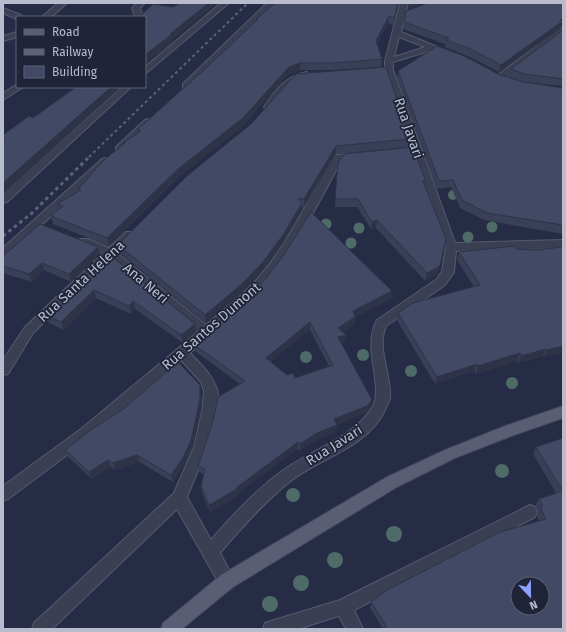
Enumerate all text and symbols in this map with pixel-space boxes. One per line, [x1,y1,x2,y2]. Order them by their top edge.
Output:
legend [16,16,146,88]
text: Road [52,25,80,39]
text: Railway [52,45,93,59]
text: Building [52,65,98,79]
street label: Rua Javari [390,95,427,161]
street label: Rua Santa Helena [34,237,128,326]
street label: Ana Neri [119,259,172,307]
street label: Rua Santos Dumont [158,278,265,374]
street label: Rua Javari [303,421,366,469]
north arrow [510,576,550,616]
text: N [528,597,539,612]

